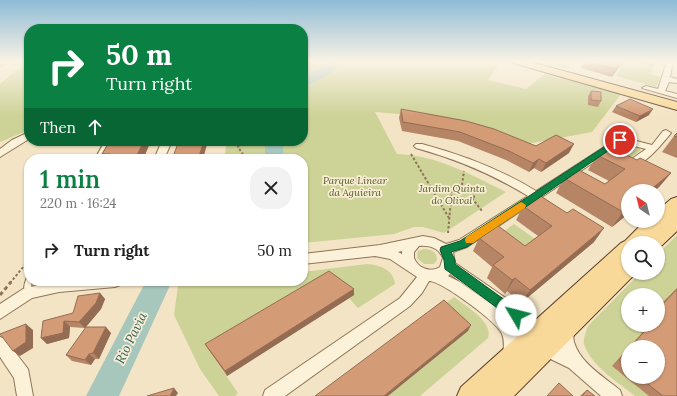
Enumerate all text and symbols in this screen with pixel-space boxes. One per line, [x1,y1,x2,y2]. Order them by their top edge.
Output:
text: 50 m [106,37,172,73]
icon: right [40,40,92,92]
text: Turn right [106,72,192,95]
icon: ahead [84,116,106,138]
text: Then [40,118,76,137]
pin [603,123,637,157]
icon: arrive [609,129,631,151]
text: 1 min [40,164,100,195]
button: close [250,167,292,209]
park label: Parque Linear da Aguieira [323,174,388,199]
park label: Jardim Quinta do Olival [418,182,485,207]
north arrow [621,184,665,228]
map controls [621,184,665,384]
text: 220 m · 16:24 [40,195,116,212]
button: search [621,236,665,280]
icon: right [40,239,62,261]
text: Turn right [74,241,150,260]
text: 50 m [257,241,292,260]
button: + [621,288,665,332]
position arrow [495,294,537,336]
water label: Rio Pavia [111,309,151,367]
button: − [621,340,665,384]

